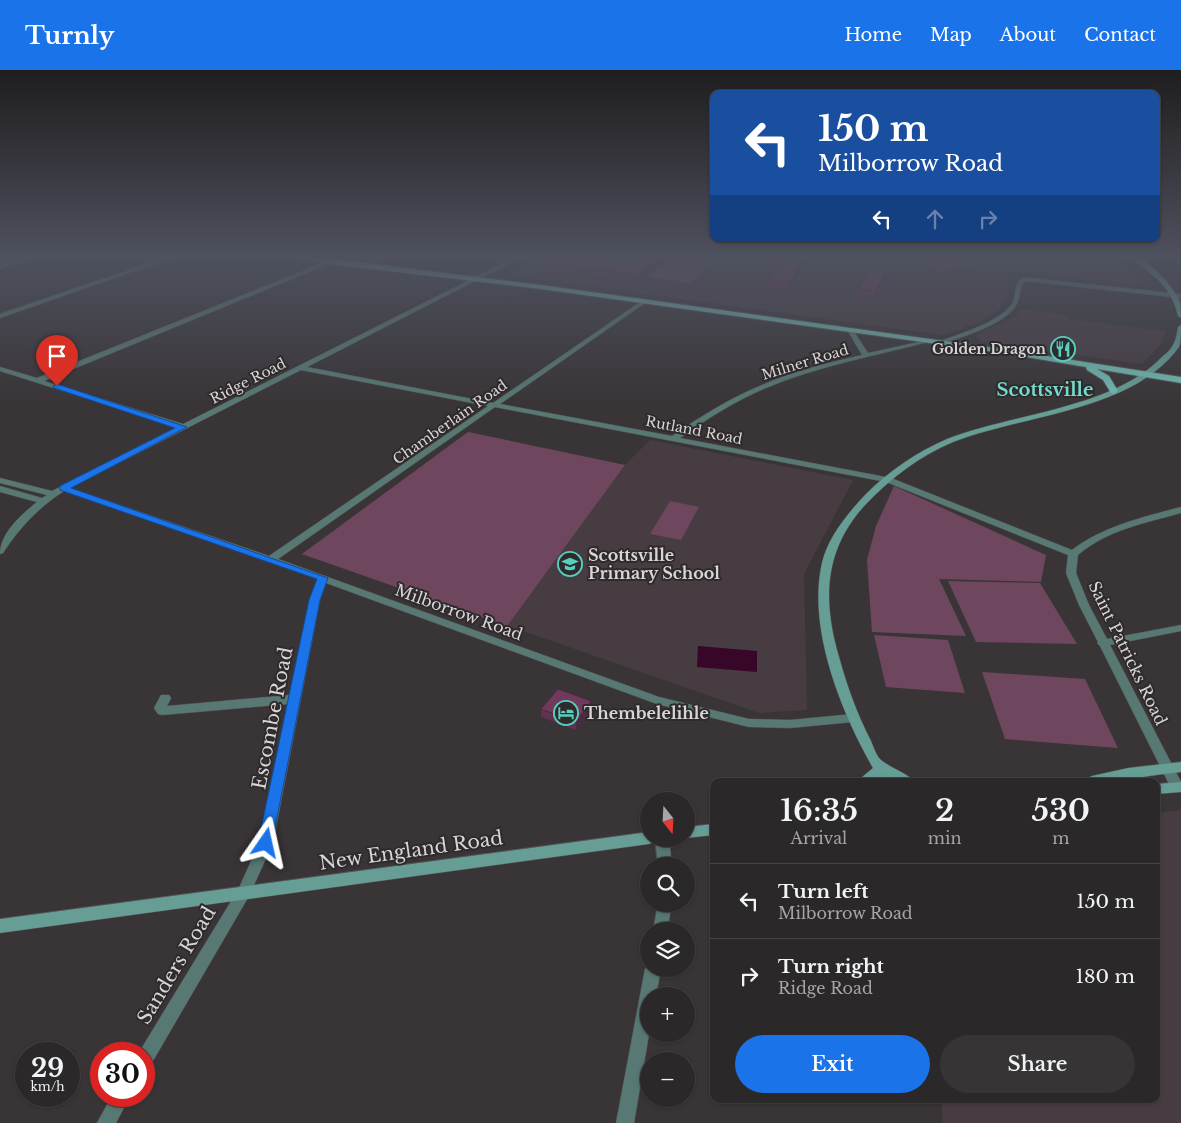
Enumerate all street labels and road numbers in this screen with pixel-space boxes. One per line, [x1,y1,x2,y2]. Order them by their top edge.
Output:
street label: Milner Road [759,340,851,384]
street label: Ridge Road [207,354,289,408]
street label: Chamberlain Road [389,375,511,468]
street label: Rutland Road [644,412,745,448]
street label: Saint Patricks Road [1084,578,1172,729]
street label: Milborrow Road [392,580,526,644]
street label: Escombe Road [247,645,298,791]
street label: New England Road [318,826,505,875]
street label: Sanders Road [132,902,221,1028]

